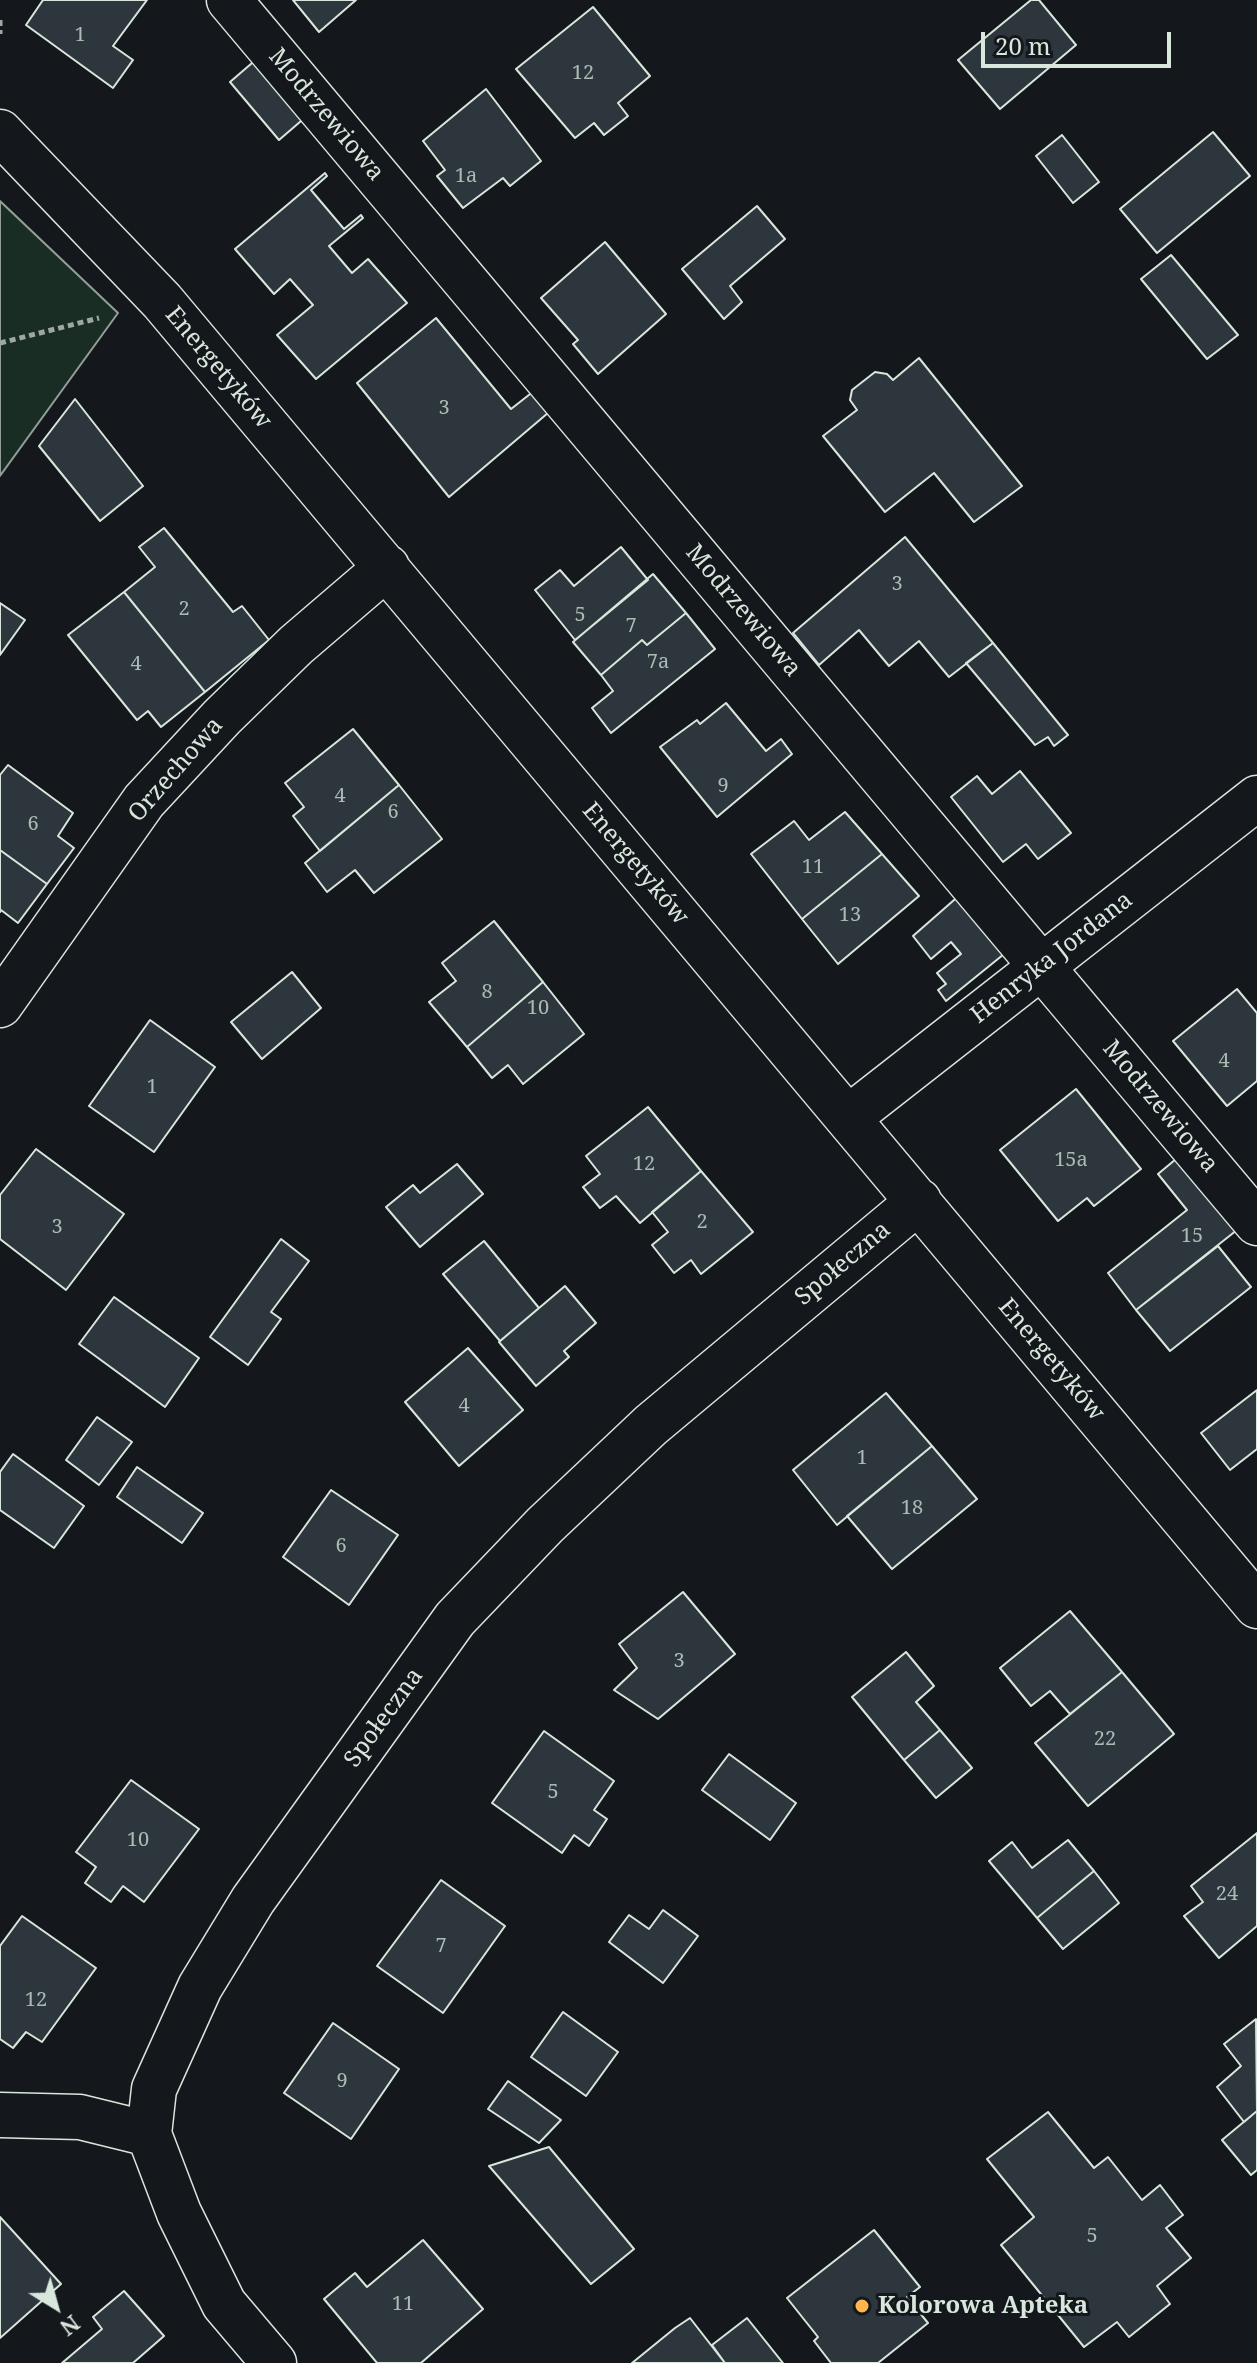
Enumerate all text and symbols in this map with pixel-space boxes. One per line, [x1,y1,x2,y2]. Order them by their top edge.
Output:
scale bar [985,16,1175,66]
house number: 1 [74,23,86,47]
text: 20 m [995,29,1051,62]
street label: Modrzewiowa [262,43,390,187]
house number: 12 [572,61,594,85]
house number: 1a [455,164,477,188]
street label: Energetyków [159,301,277,435]
house number: 3 [438,396,450,420]
street label: Modrzewiowa [679,539,807,683]
house number: 3 [891,572,903,596]
house number: 2 [178,597,190,621]
house number: 5 [574,603,586,627]
house number: 7 [625,614,637,638]
house number: 7a [647,650,669,674]
house number: 4 [130,652,142,676]
street label: Orzechowa [123,712,229,828]
house number: 9 [717,774,729,798]
house number: 4 [334,784,346,808]
street label: Energetyków [576,797,694,931]
house number: 6 [387,800,399,824]
house number: 6 [27,812,39,836]
house number: 11 [802,855,824,879]
street label: Henryka Jordana [966,886,1138,1030]
house number: 13 [839,903,861,927]
house number: 8 [481,980,493,1004]
house number: 10 [527,996,549,1020]
street label: Modrzewiowa [1096,1035,1224,1179]
house number: 4 [1218,1049,1230,1073]
house number: 1 [146,1075,158,1099]
house number: 15a [1054,1148,1088,1172]
house number: 12 [633,1152,655,1176]
house number: 2 [696,1210,708,1234]
house number: 3 [51,1215,63,1239]
street label: Społeczna [790,1216,896,1312]
house number: 15 [1181,1224,1203,1248]
street label: Energetyków [992,1293,1110,1427]
house number: 4 [458,1394,470,1418]
house number: 1 [856,1446,868,1470]
house number: 18 [901,1496,923,1520]
house number: 6 [335,1534,347,1558]
house number: 3 [673,1649,685,1673]
street label: Społeczna [338,1663,430,1773]
house number: 22 [1094,1727,1116,1751]
house number: 5 [547,1780,559,1804]
house number: 10 [127,1828,149,1852]
house number: 24 [1216,1882,1238,1906]
house number: 7 [435,1934,447,1958]
house number: 12 [25,1988,47,2012]
house number: 9 [336,2069,348,2093]
house number: 5 [1086,2224,1098,2248]
north arrow [16,2267,96,2347]
house number: 11 [392,2292,414,2316]
place label: Kolorowa Apteka [878,2292,1088,2320]
marker: Kolorowa Apteka [853,2297,871,2315]
text: N [54,2309,86,2343]

